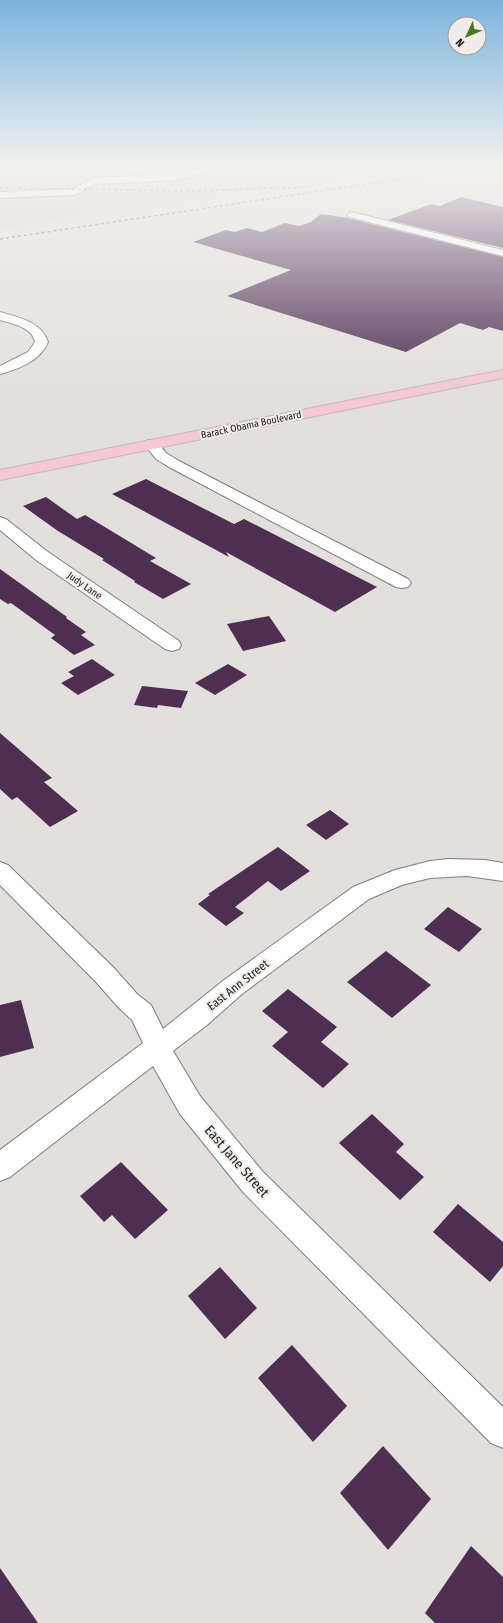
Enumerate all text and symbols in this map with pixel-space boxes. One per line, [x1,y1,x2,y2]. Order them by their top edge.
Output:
north arrow [447,16,487,56]
text: N [453,36,467,49]
street label: Barack Obama Boulevard [200,408,303,441]
street label: Judy Lane [65,570,104,602]
street label: East Ann Street [204,957,272,1013]
street label: East Jane Street [201,1122,273,1201]

